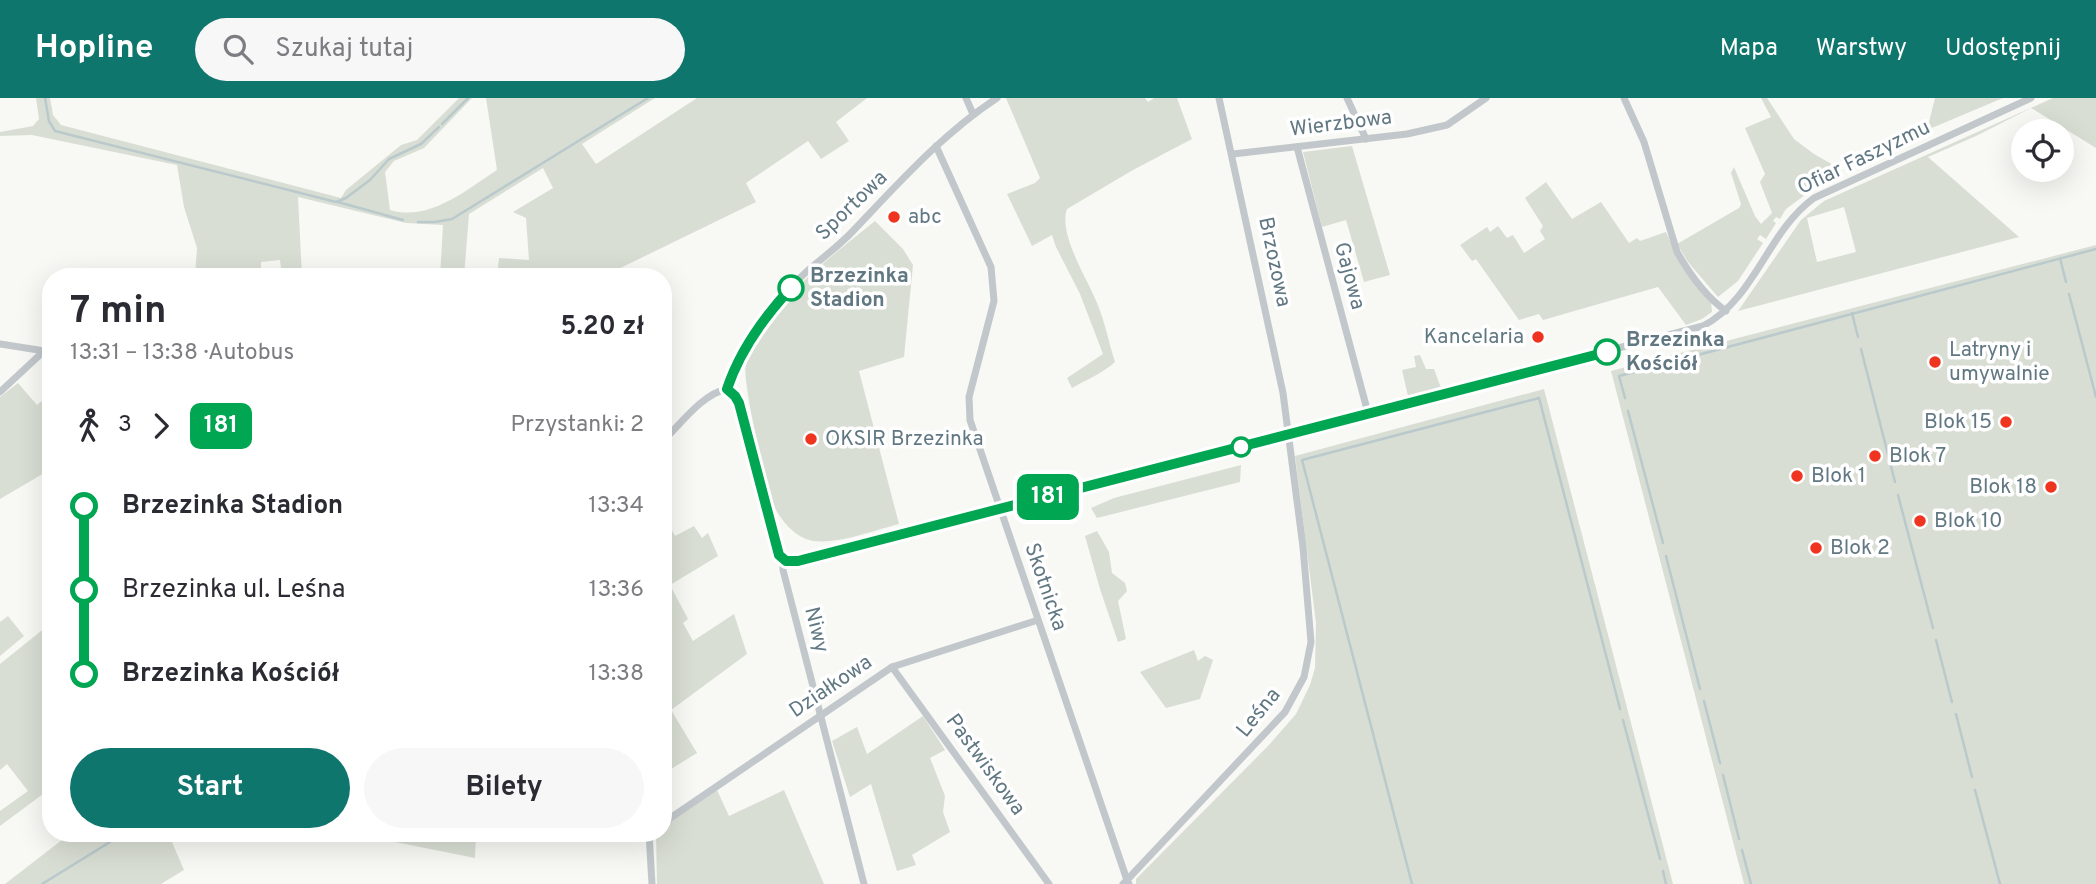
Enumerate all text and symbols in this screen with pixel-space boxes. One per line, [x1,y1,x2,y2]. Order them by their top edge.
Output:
search box [195,18,685,81]
text: Hopline [35,28,153,70]
icon: search [219,30,257,68]
text: Szukaj tutaj [275,33,413,66]
text: Mapa [1720,34,1778,64]
text: Warstwy [1816,34,1907,64]
text: Udostępnij [1945,34,2061,64]
street label: Wierzbowa [1288,104,1394,144]
street label: Ofiar Faszyzmu [1793,114,1935,202]
map controls [2011,119,2074,182]
button: locate [2011,119,2074,182]
street label: Sportowa [810,165,894,247]
place label: abc [908,204,942,231]
marker: abc [886,209,902,225]
street label: Brzozowa [1251,214,1297,310]
street label: Gajowa [1327,239,1371,313]
place label: Brzezinka Stadion [810,263,909,314]
marker: Brzezinka Stadion [778,275,804,301]
text: 7 min [70,288,167,337]
text: 5.20 zł [561,311,644,344]
place label: Kancelaria [1424,324,1524,351]
place label: Brzezinka Kościół [1626,327,1725,378]
marker: Kancelaria [1530,329,1546,345]
place label: Latryny i umywalnie [1949,337,2050,388]
text: 13:31 – 13:38 · Autobus [70,339,294,368]
marker: Brzezinka Kościół [1594,339,1620,365]
marker: Latryny i umywalnie [1927,354,1943,370]
icon: walk [70,407,108,445]
icon: forward [142,407,180,445]
place label: Blok 15 [1924,409,1992,436]
text: 3 [118,411,132,440]
text: 181 [204,411,238,441]
text: Przystanki: 2 [511,411,644,440]
marker: Blok 15 [1998,414,2014,430]
place label: OKSIR Brzezinka [825,426,983,453]
marker: OKSIR Brzezinka [803,431,819,447]
unlabelled marker [1231,437,1251,457]
place label: Blok 7 [1889,443,1946,470]
marker: Blok 7 [1867,448,1883,464]
place label: Blok 1 [1811,463,1866,490]
marker: Blok 1 [1789,468,1805,484]
line badge: 181 [1008,474,1088,520]
place label: Blok 18 [1969,474,2037,501]
marker: Blok 18 [2043,479,2059,495]
text: 181 [1031,482,1065,512]
text: Brzezinka Stadion [122,490,343,523]
text: 13:34 [588,492,644,521]
place label: Blok 10 [1934,508,2002,535]
marker: Blok 10 [1912,513,1928,529]
place label: Blok 2 [1830,535,1890,562]
street label: Skotnicka [1017,540,1073,634]
marker: Blok 2 [1808,540,1824,556]
text: Brzezinka ul. Leśna [122,574,345,607]
text: 13:36 [589,576,644,605]
street label: Niwy [797,604,835,656]
street label: Działkowa [784,649,878,725]
text: Brzezinka Kościół [122,658,339,691]
text: 13:38 [589,660,644,689]
street label: Leśna [1231,683,1287,743]
street label: Pastwiskowa [939,709,1031,821]
button: Start [70,748,350,828]
button: Bilety [364,748,644,828]

